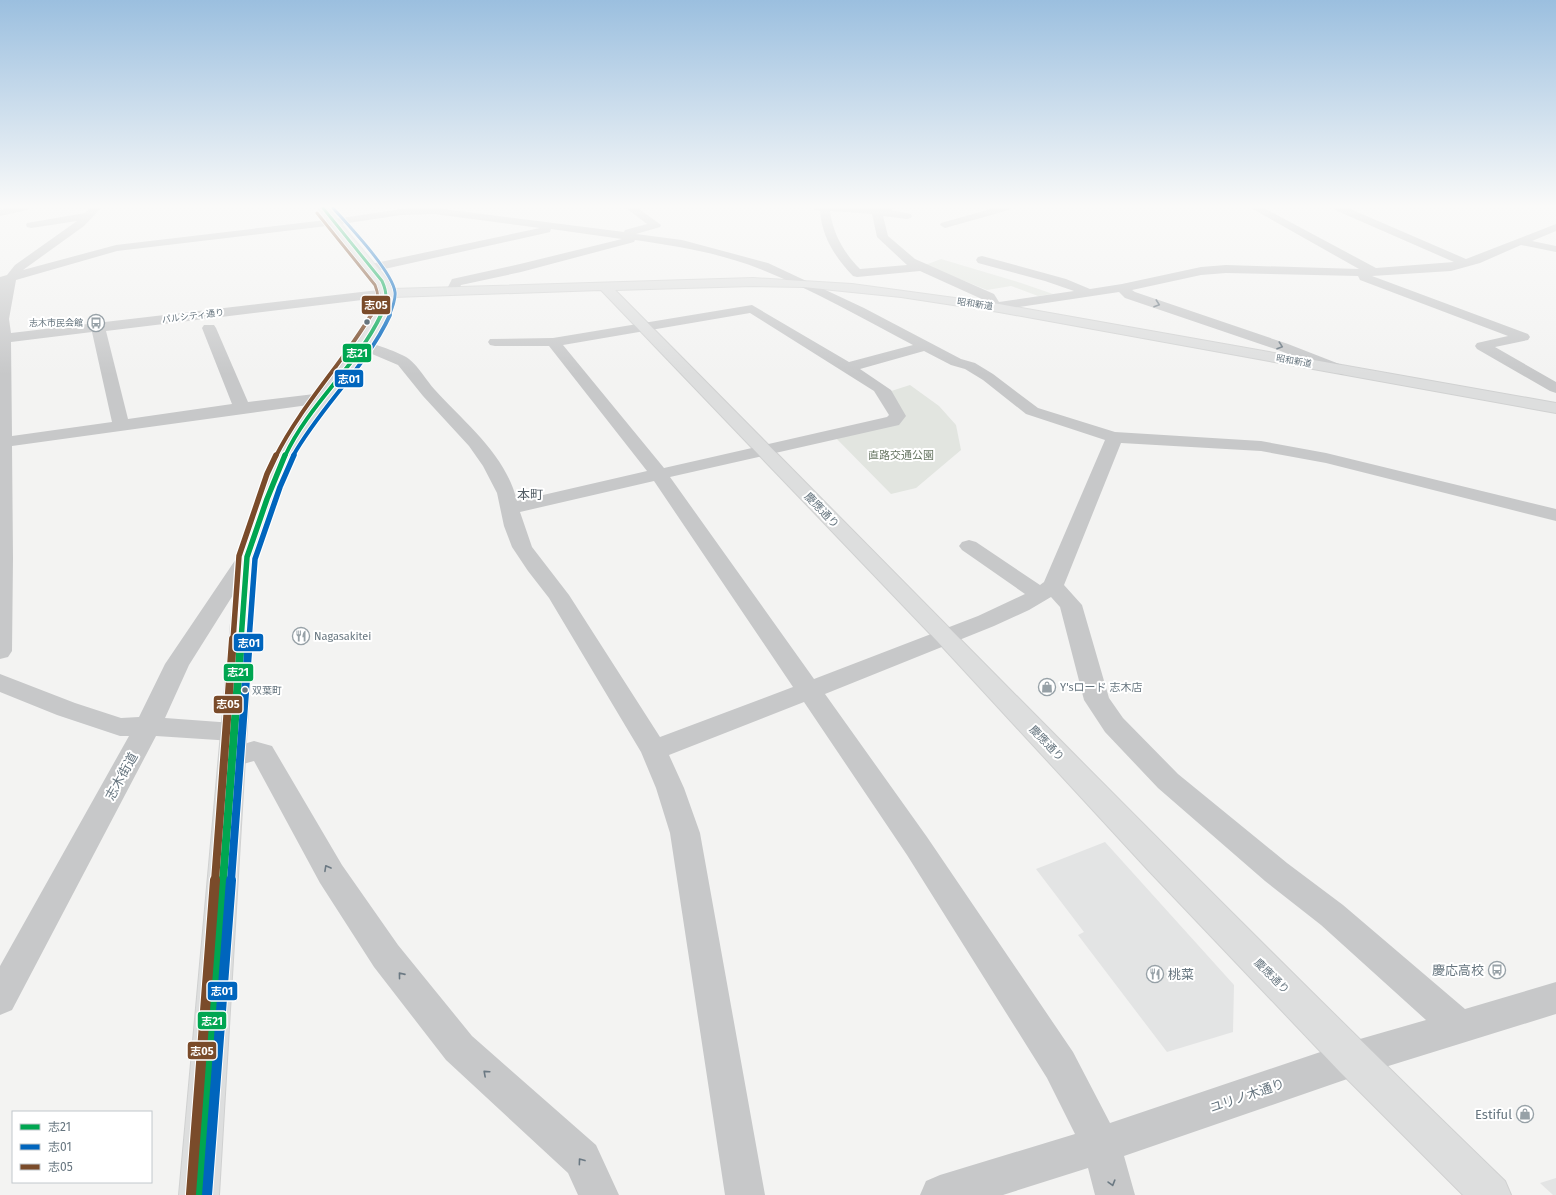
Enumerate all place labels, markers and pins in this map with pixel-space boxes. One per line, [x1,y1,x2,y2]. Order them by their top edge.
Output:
bus stop icon: 志木市民会館 [86,313,106,333]
unlabelled marker [362,317,372,327]
place label: 志木市民会館 [29,318,83,328]
restaurant icon: Nagasakitei [291,626,311,646]
place label: Nagasakitei [314,630,371,643]
shop icon: Y'sロード 志木店 [1037,677,1057,697]
place label: Y'sロード 志木店 [1060,681,1143,694]
marker: 双葉町 [240,685,250,695]
place label: 双葉町 [252,685,282,697]
bus stop icon: 慶応高校 [1487,960,1507,980]
place label: 慶応高校 [1432,963,1484,978]
restaurant icon: 桃菜 [1145,964,1165,984]
place label: 桃菜 [1168,967,1194,982]
shop icon: Estiful [1515,1104,1535,1124]
place label: Estiful [1475,1107,1512,1122]

